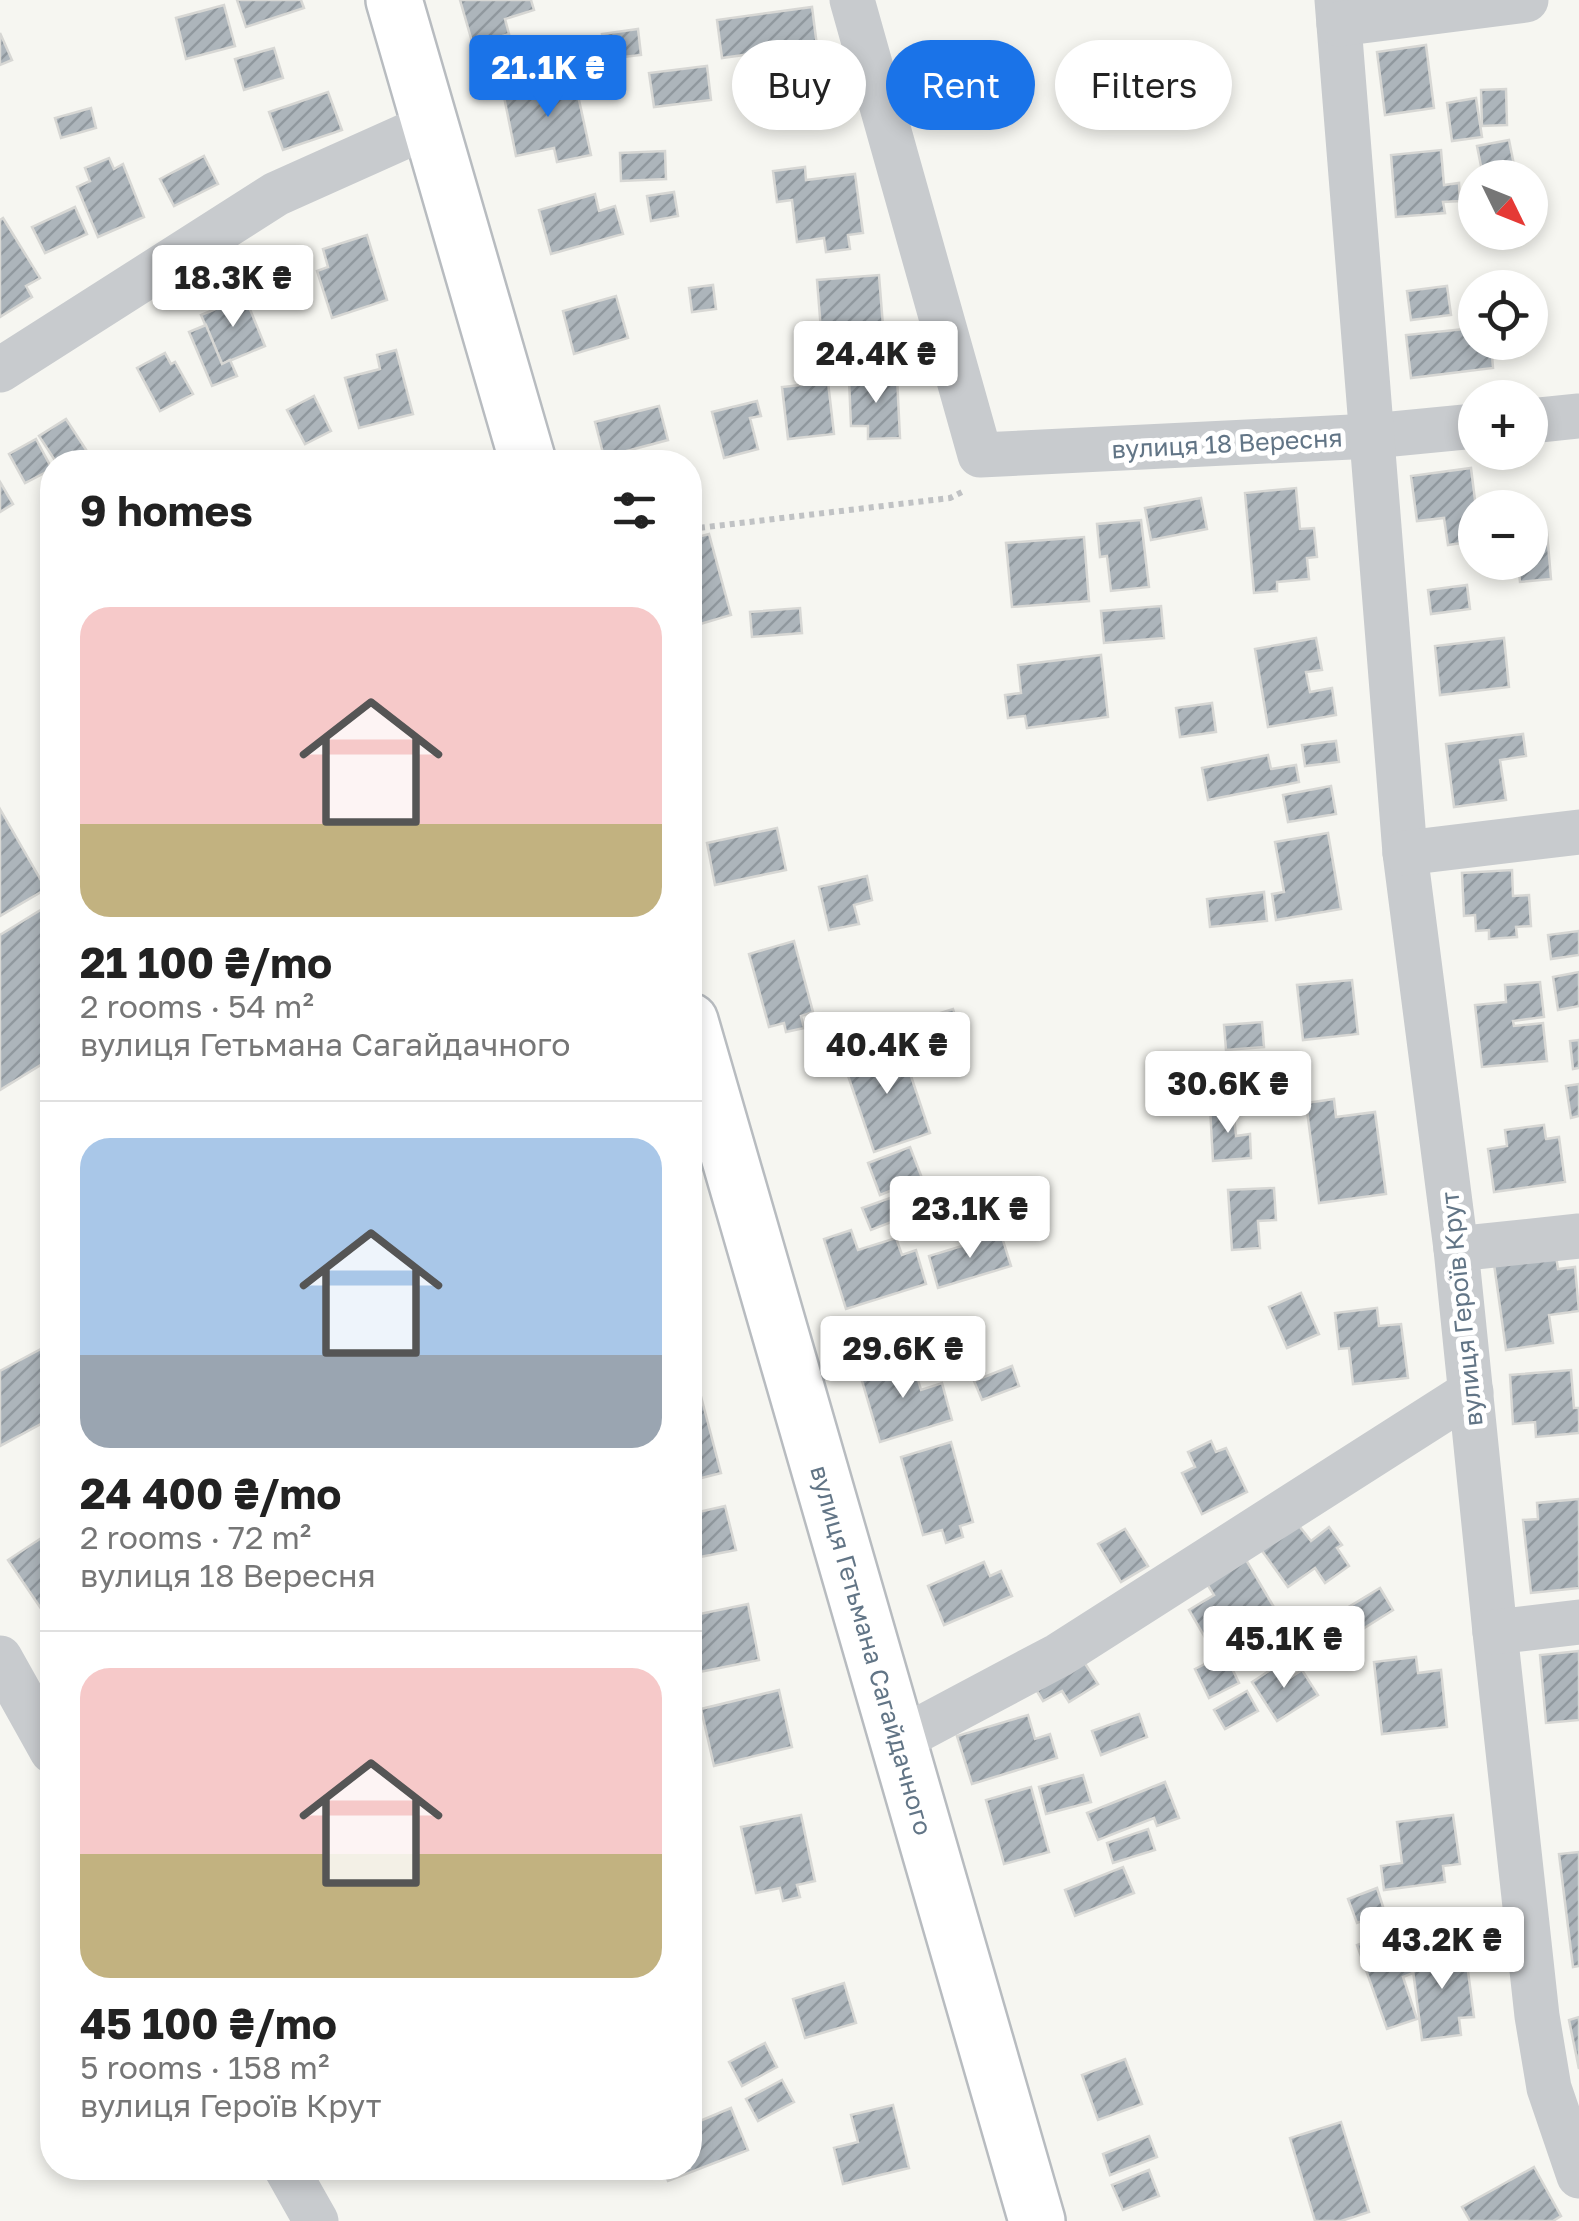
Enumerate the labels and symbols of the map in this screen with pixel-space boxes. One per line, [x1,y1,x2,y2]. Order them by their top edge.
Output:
pin: 21.1K ₴ [456,35,640,120]
north arrow [1458,160,1548,250]
pin: 18.3K ₴ [141,245,325,330]
pin: 24.4K ₴ [784,321,968,406]
street label: вулиця 18 Вересня [1111,421,1343,465]
pin: 40.4K ₴ [795,1012,979,1097]
pin: 30.6K ₴ [1136,1051,1320,1136]
pin: 23.1K ₴ [878,1176,1062,1261]
street label: вулиця Героїв Крут [1433,1190,1489,1428]
pin: 29.6K ₴ [811,1316,995,1401]
street label: вулиця Гетьмана Сагайдачного [804,1462,940,1838]
pin: 45.1K ₴ [1192,1606,1376,1691]
pin: 43.2K ₴ [1350,1907,1534,1992]

